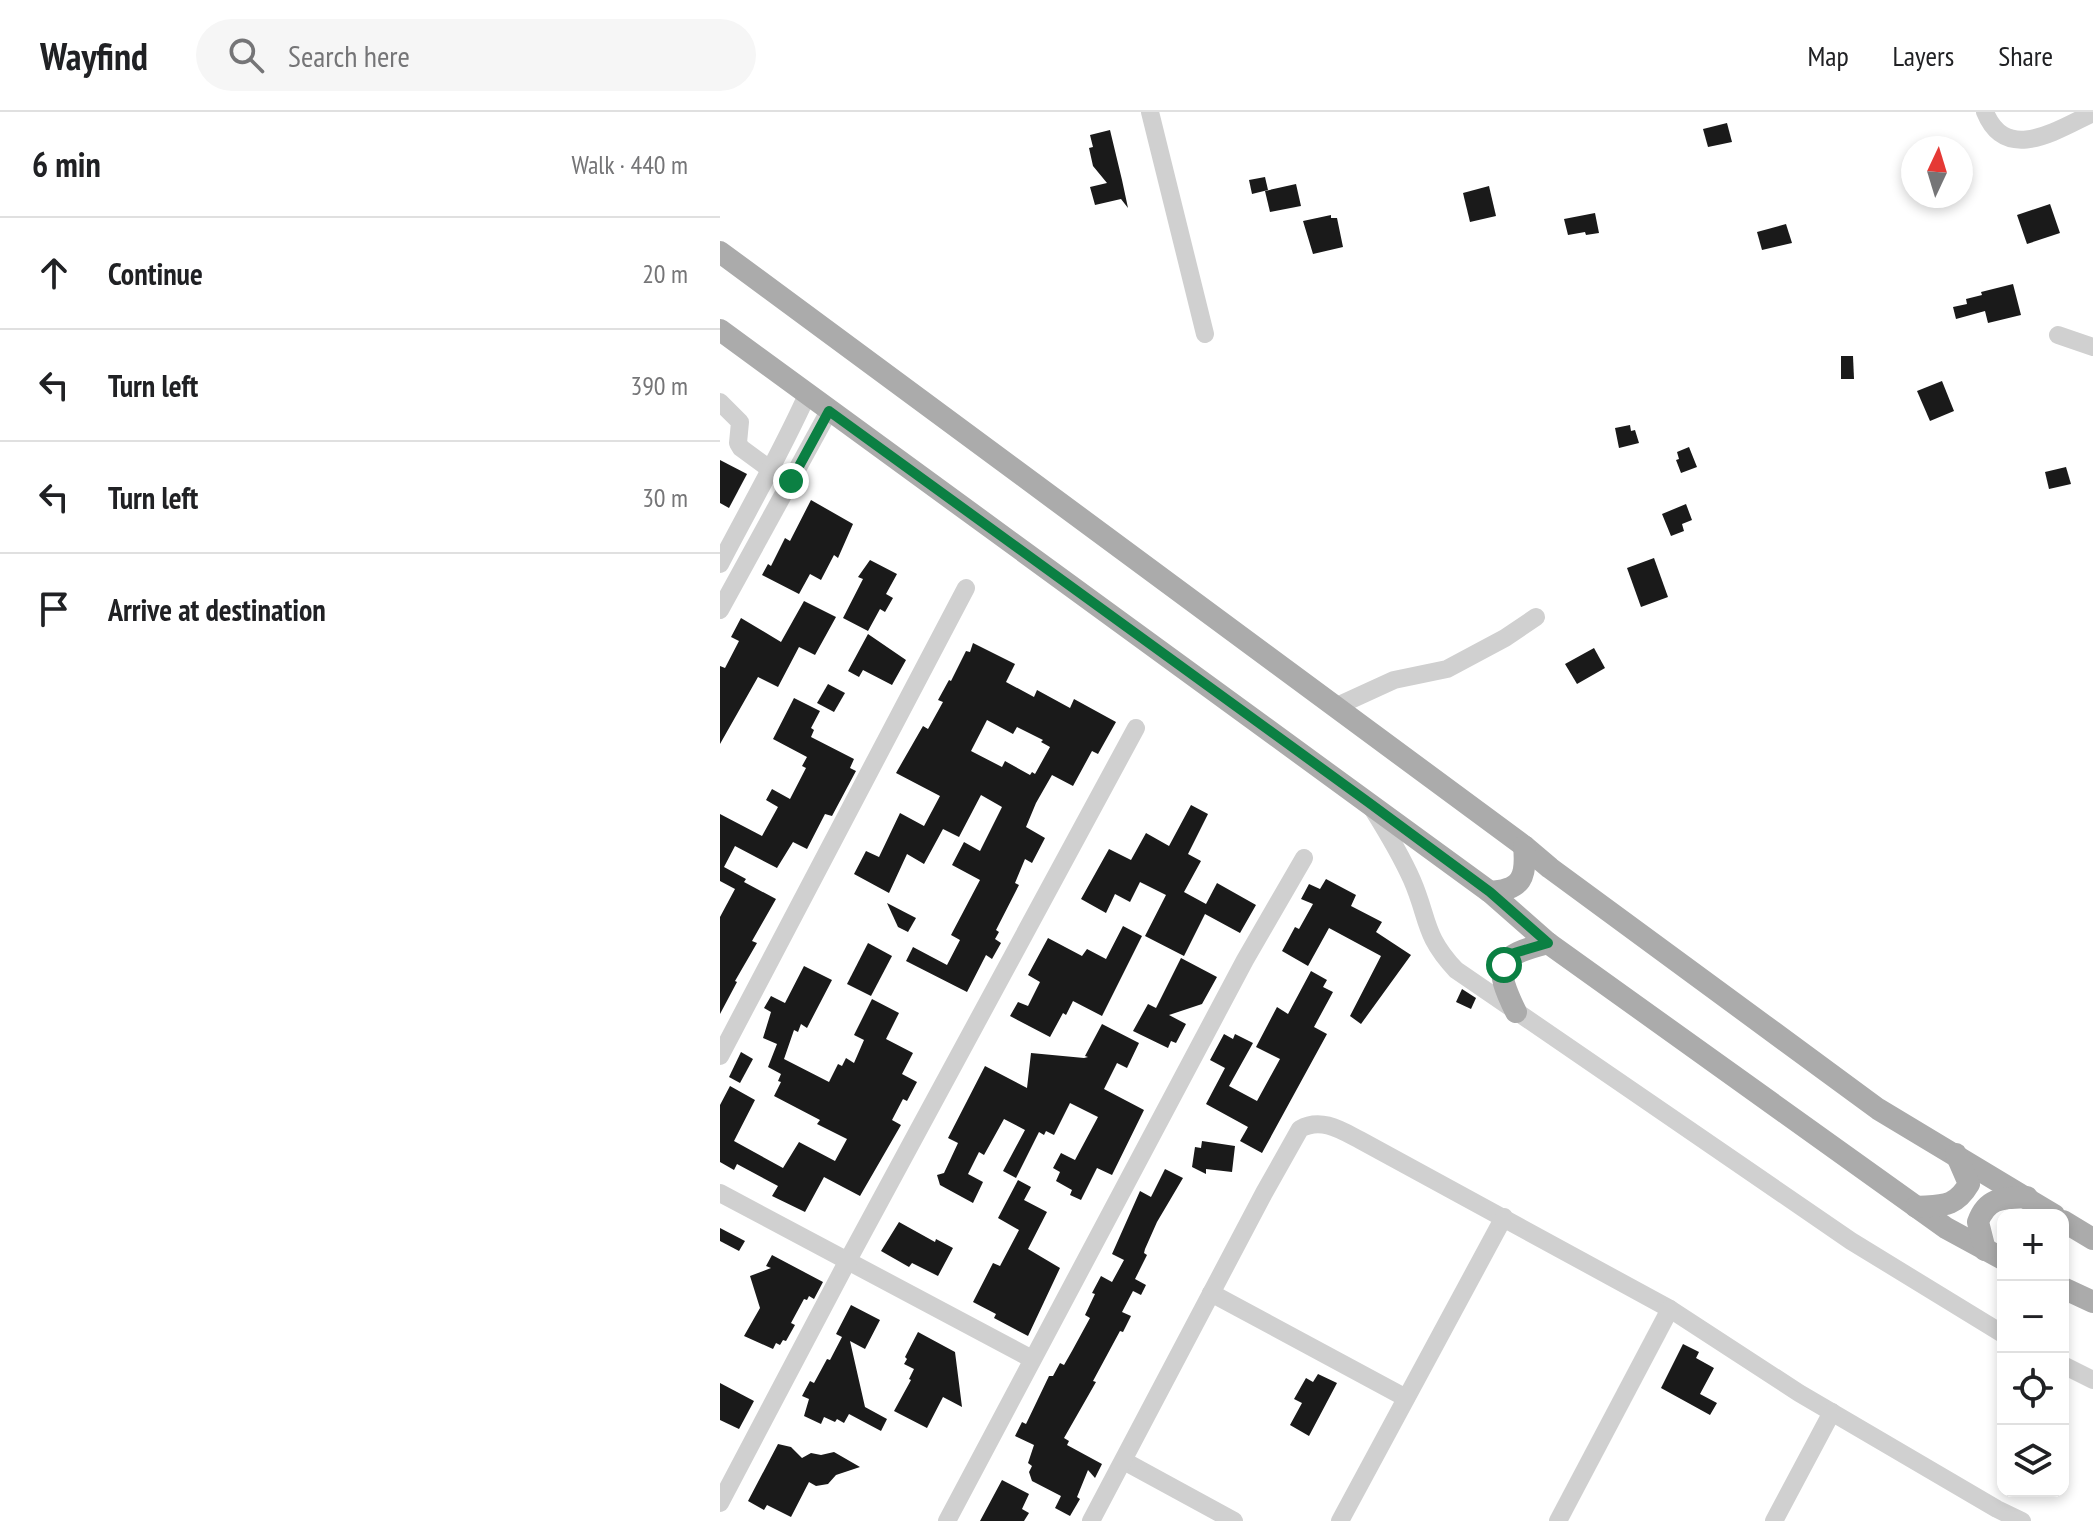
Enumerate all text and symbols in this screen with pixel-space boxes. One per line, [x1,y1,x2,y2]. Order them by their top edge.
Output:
search box [196,19,756,91]
text: Wayfind [40,31,148,80]
icon: search [224,33,268,77]
text: Search here [288,36,410,75]
text: Map [1807,37,1849,74]
text: Layers [1893,37,1954,74]
text: Share [1998,37,2053,74]
north arrow [1901,136,1973,208]
text: 6 min [32,142,101,186]
text: Walk · 440 m [571,148,688,181]
icon: ahead [32,251,76,295]
text: Continue [108,254,203,293]
text: 20 m [642,257,688,290]
icon: left [32,363,76,407]
text: Turn left [108,366,198,405]
text: 390 m [630,369,688,402]
route end [773,463,809,499]
icon: left [32,475,76,519]
text: Turn left [108,478,198,517]
text: 30 m [642,481,688,514]
icon: arrive [32,587,76,631]
text: Arrive at destination [108,590,326,629]
route start [1486,947,1522,983]
map controls [1997,1209,2069,1497]
button: + [1997,1209,2069,1281]
button: − [1997,1281,2069,1353]
button: locate [1997,1353,2069,1425]
button: layers [1997,1425,2069,1497]

